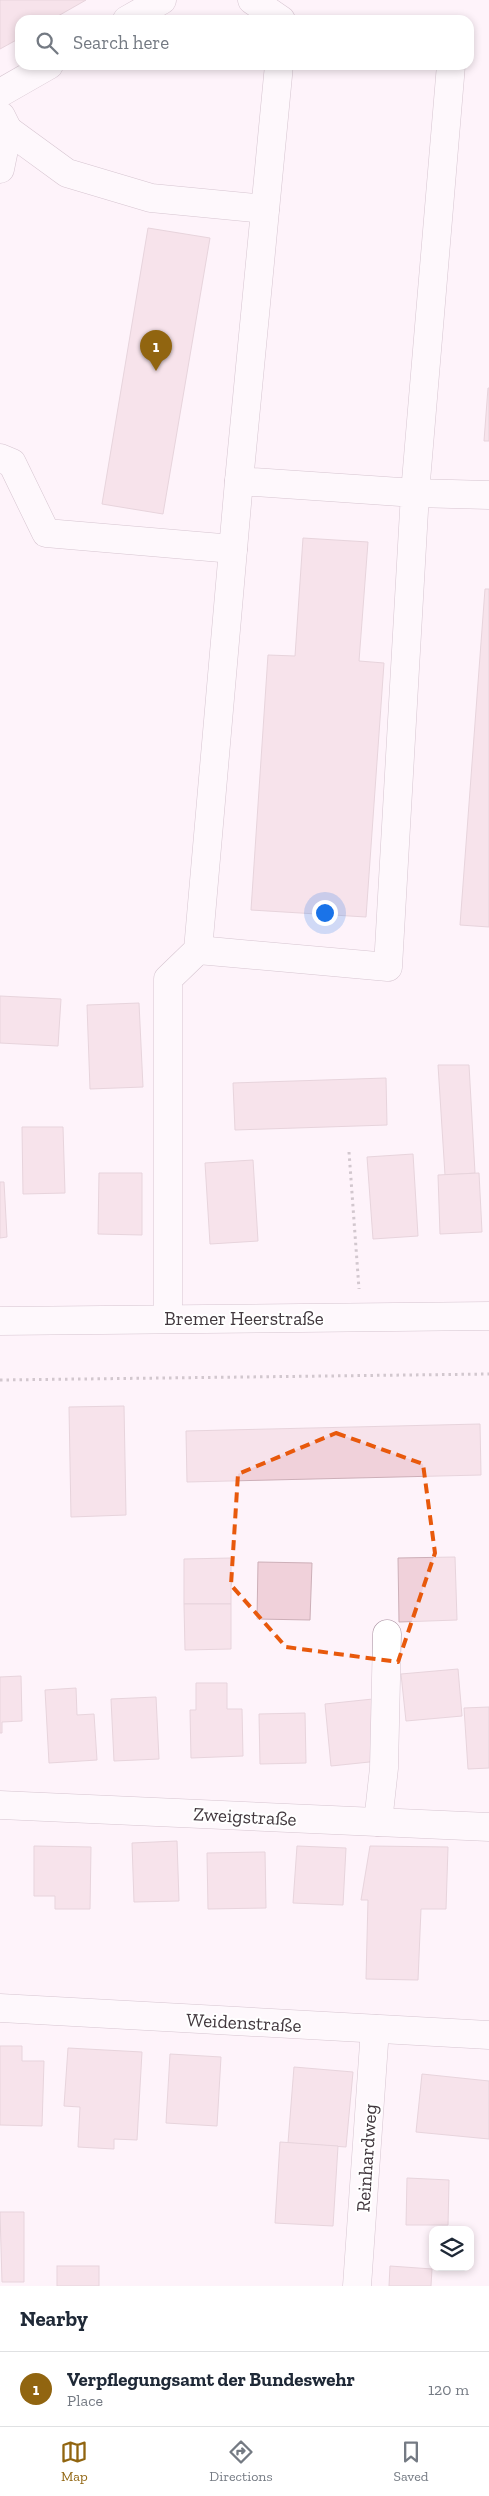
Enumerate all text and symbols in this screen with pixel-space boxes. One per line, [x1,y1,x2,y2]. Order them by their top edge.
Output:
search box [15,15,474,70]
icon: search [33,29,61,57]
text: Search here [73,31,169,54]
pin: 1 [140,330,172,371]
your location [312,900,338,926]
street label: Bremer Heerstraße [164,1307,324,1330]
street label: Zweigstraße [193,1802,297,1831]
street label: Weidenstraße [186,2008,302,2037]
street label: Reinhardweg [351,2103,382,2213]
map controls [429,2226,474,2271]
button: layers [429,2226,474,2271]
text: Nearby [20,2306,88,2331]
text: Verpflegungsamt der Bundeswehr [67,2368,355,2391]
text: 1 [33,2380,39,2399]
text: 120 m [428,2380,469,2399]
text: Place [67,2391,103,2410]
tab: Map [60,2438,88,2485]
tab: Directions [209,2438,273,2485]
tab: Saved [393,2438,429,2485]

